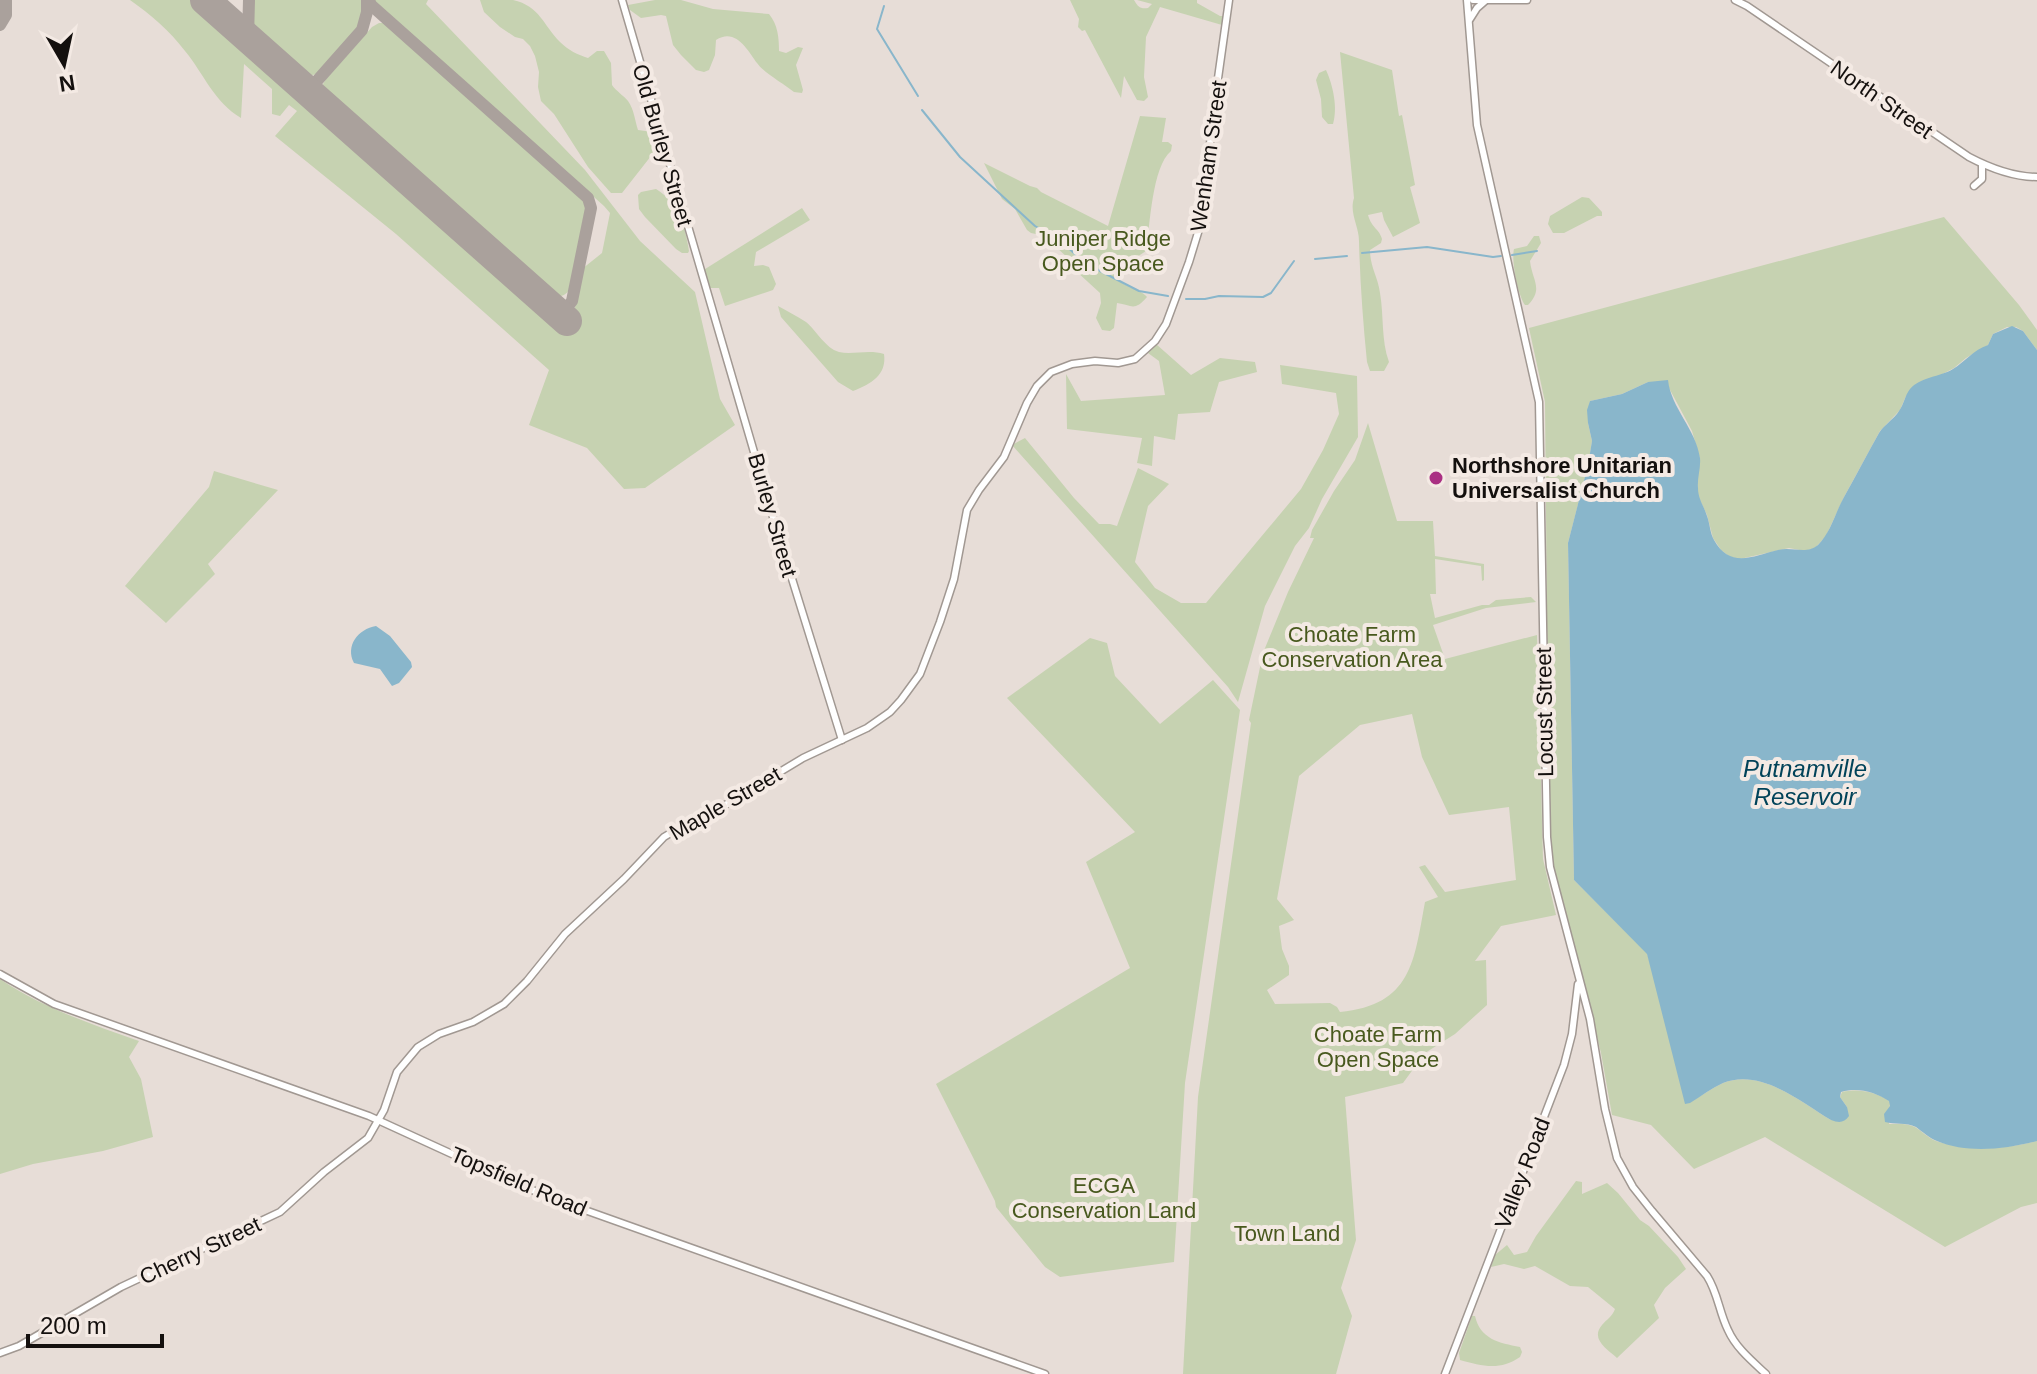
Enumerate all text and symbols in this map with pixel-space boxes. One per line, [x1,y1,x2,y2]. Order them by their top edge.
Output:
north arrow [24,24,104,104]
street label: North Street [1826,55,1937,144]
street label: Old Burley Street [627,61,698,229]
text: N [57,70,77,97]
street label: Wenham Street [1186,79,1231,233]
park label: Juniper Ridge Open Space [1035,226,1171,276]
street label: Burley Street [743,451,802,580]
place label: Northshore Unitarian Universalist Church [1452,453,1672,503]
marker: Northshore Unitarian Universalist Church [1427,469,1445,487]
park label: Choate Farm Conservation Area [1262,622,1443,672]
street label: Locust Street [1531,647,1558,777]
water label: Putnamville Reservoir [1743,755,1867,810]
street label: Maple Street [665,761,786,845]
park label: Choate Farm Open Space [1314,1022,1442,1072]
street label: Valley Road [1490,1114,1555,1232]
street label: Topsfield Road [447,1142,591,1221]
park label: ECGA Conservation Land [1012,1173,1196,1223]
street label: Cherry Street [136,1211,265,1289]
park label: Town Land [1234,1221,1340,1246]
scale bar [28,1298,162,1348]
text: 200 m [40,1312,107,1339]

